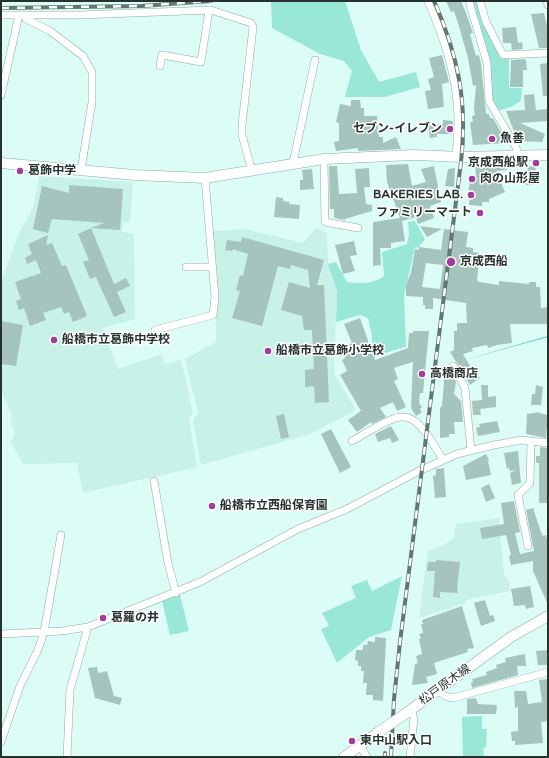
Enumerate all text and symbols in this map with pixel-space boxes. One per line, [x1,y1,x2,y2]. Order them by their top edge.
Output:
place label: セブン-イレブン [353,122,442,136]
marker: セブン-イレブン [445,124,455,134]
place label: 魚善 [500,132,524,146]
marker: 魚善 [487,134,497,144]
place label: 京成西船駅 [468,156,528,170]
marker: 京成西船駅 [531,158,541,168]
place label: 葛飾中学 [28,164,76,178]
marker: 葛飾中学 [15,166,25,176]
place label: 肉の山形屋 [480,172,540,186]
marker: 肉の山形屋 [467,174,477,184]
place label: BAKERIES LAB. [373,188,463,202]
marker: BAKERIES LAB. [466,190,476,200]
place label: ファミリーマート [376,206,472,220]
marker: ファミリーマート [475,208,485,218]
place label: 京成西船 [460,255,508,269]
marker: 京成西船 [445,256,457,268]
place label: 船橋市立葛飾中学校 [62,333,170,347]
marker: 船橋市立葛飾中学校 [49,335,59,345]
place label: 船橋市立葛飾小学校 [276,344,384,358]
marker: 船橋市立葛飾小学校 [263,346,273,356]
place label: 高橋商店 [430,367,478,381]
marker: 高橋商店 [417,369,427,379]
place label: 船橋市立西船保育園 [220,499,328,513]
marker: 船橋市立西船保育園 [207,501,217,511]
place label: 葛羅の井 [111,611,159,625]
marker: 葛羅の井 [98,613,108,623]
street label: 松戸原木線 [416,662,474,708]
place label: 東中山駅入口 [360,734,432,748]
marker: 東中山駅入口 [347,736,357,746]

